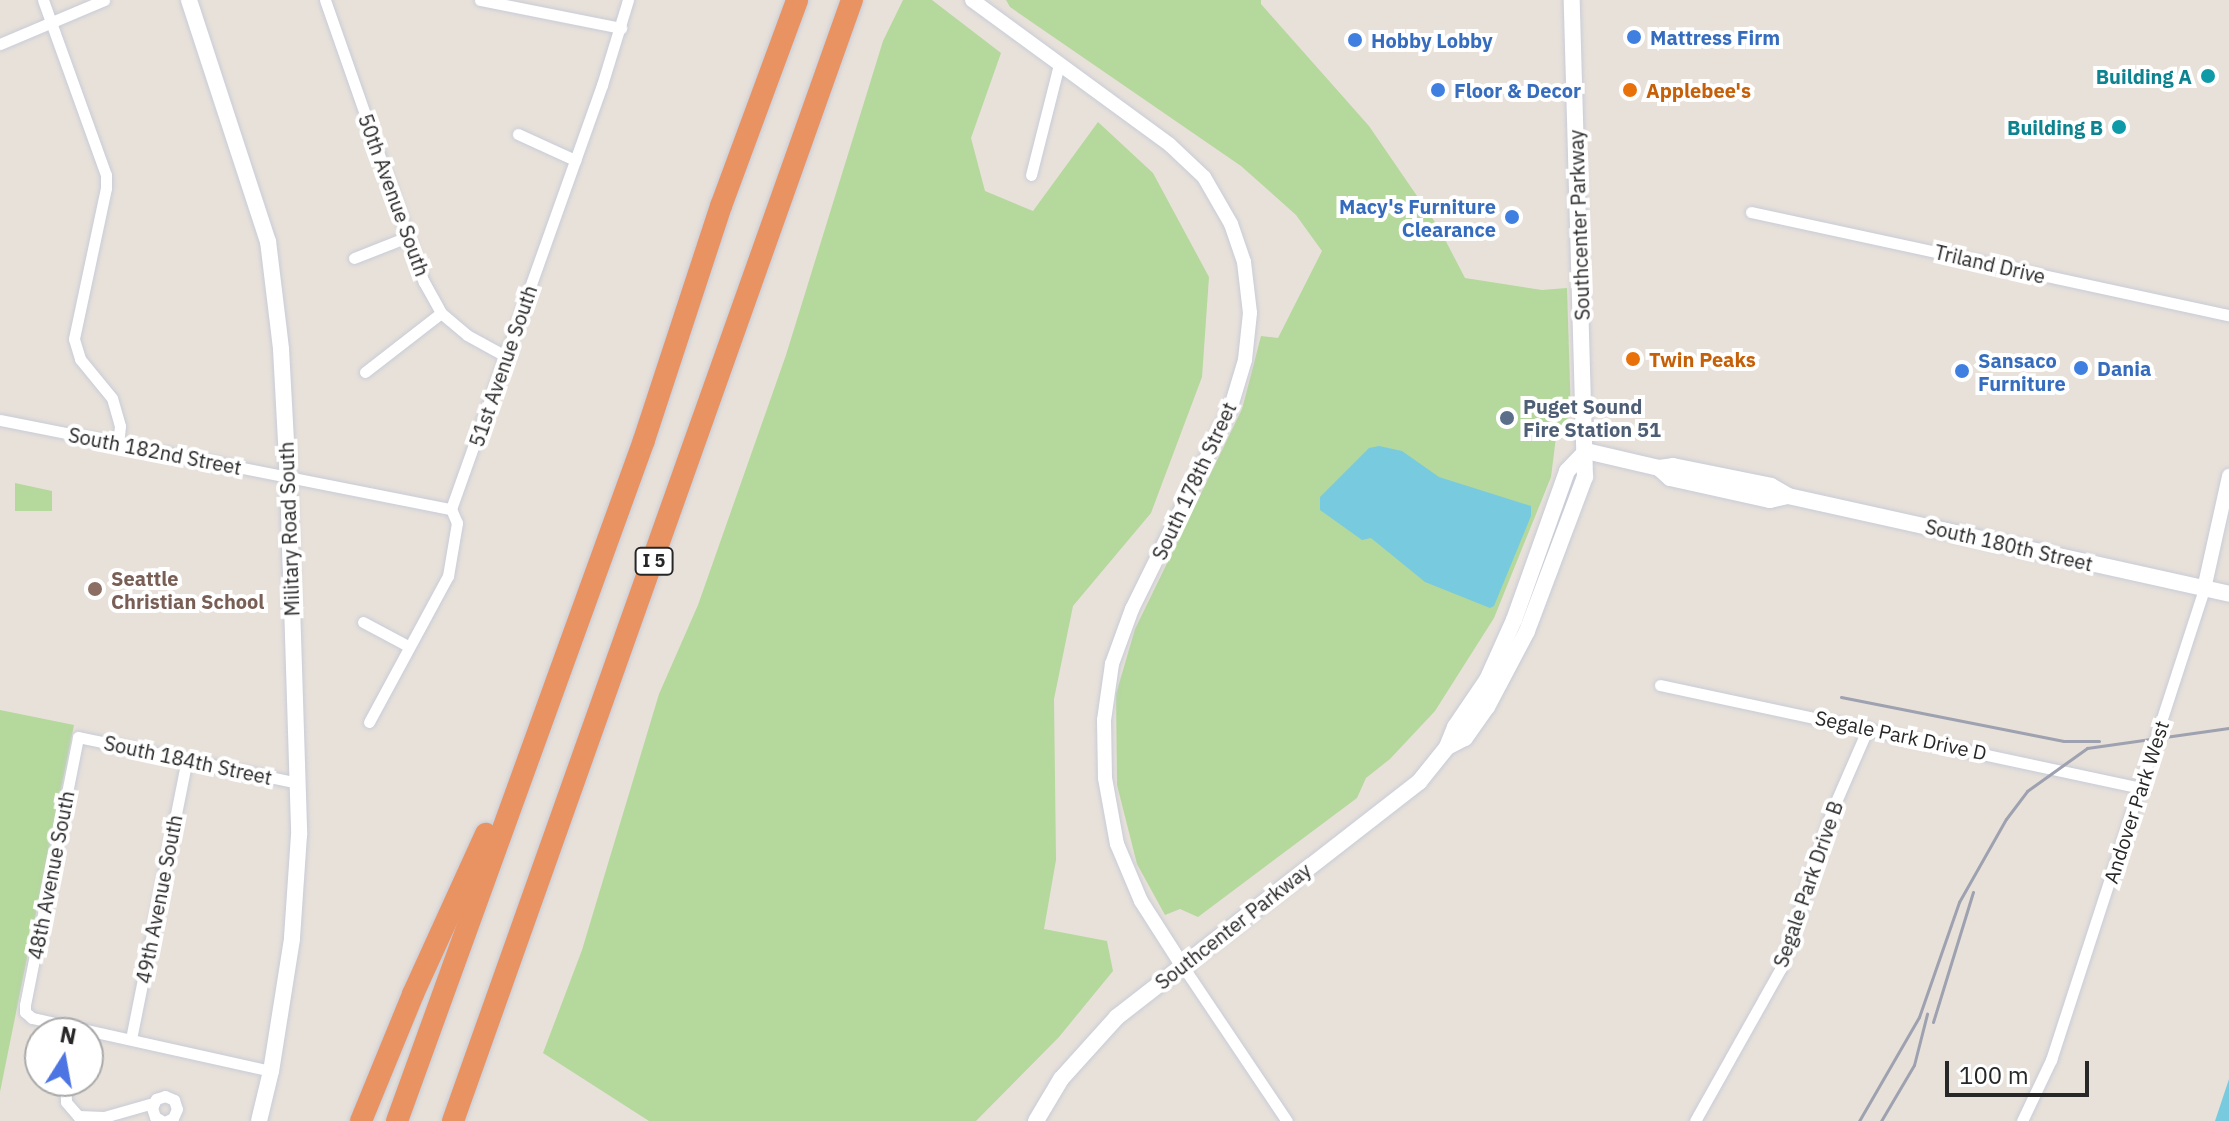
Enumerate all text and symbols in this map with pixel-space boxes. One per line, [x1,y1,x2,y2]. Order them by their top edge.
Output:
place label: Mattress Firm [1650,25,1780,49]
place label: Hobby Lobby [1371,28,1493,52]
marker: Mattress Firm [1625,28,1643,46]
marker: Hobby Lobby [1346,31,1364,49]
place label: Building A [2096,64,2192,88]
marker: Building A [2199,67,2217,85]
place label: Floor & Decor [1454,78,1581,102]
place label: Applebee's [1646,78,1751,102]
marker: Floor & Decor [1429,81,1447,99]
marker: Applebee's [1621,81,1639,99]
street label: 50th Avenue South [353,110,435,280]
place label: Building B [2007,115,2103,139]
marker: Building B [2110,118,2128,136]
street label: Southcenter Parkway [1564,129,1594,321]
place label: Macy's Furniture Clearance [1339,194,1496,241]
marker: Macy's Furniture Clearance [1503,208,1521,226]
street label: Triland Drive [1932,240,2048,288]
street label: 51st Avenue South [464,282,542,450]
place label: Twin Peaks [1649,347,1756,371]
place label: Sansaco Furniture [1978,348,2066,395]
marker: Twin Peaks [1624,350,1642,368]
place label: Dania [2097,356,2151,380]
marker: Dania [2072,359,2090,377]
marker: Sansaco Furniture [1953,362,1971,380]
place label: Puget Sound Fire Station 51 [1523,394,1661,441]
street label: South 178th Street [1147,398,1241,564]
marker: Puget Sound Fire Station 51 [1498,409,1516,427]
street label: South 182nd Street [66,422,244,480]
street label: Military Road South [274,441,304,617]
street label: South 180th Street [1923,514,2095,576]
road number: I 5 [634,547,674,575]
place label: Seattle Christian School [111,566,264,613]
marker: Seattle Christian School [86,580,104,598]
street label: Segale Park Drive D [1813,705,1989,765]
street label: Andover Park West [2098,718,2174,886]
street label: South 184th Street [102,730,274,790]
street label: 48th Avenue South [23,789,79,961]
street label: Segale Park Drive B [1768,798,1848,970]
street label: 49th Avenue South [131,813,187,985]
street label: Southcenter Parkway [1150,858,1316,994]
north arrow [24,1017,104,1097]
text: N [58,1019,79,1051]
scale bar [1949,1045,2093,1095]
text: 100 m [1959,1059,2029,1091]

